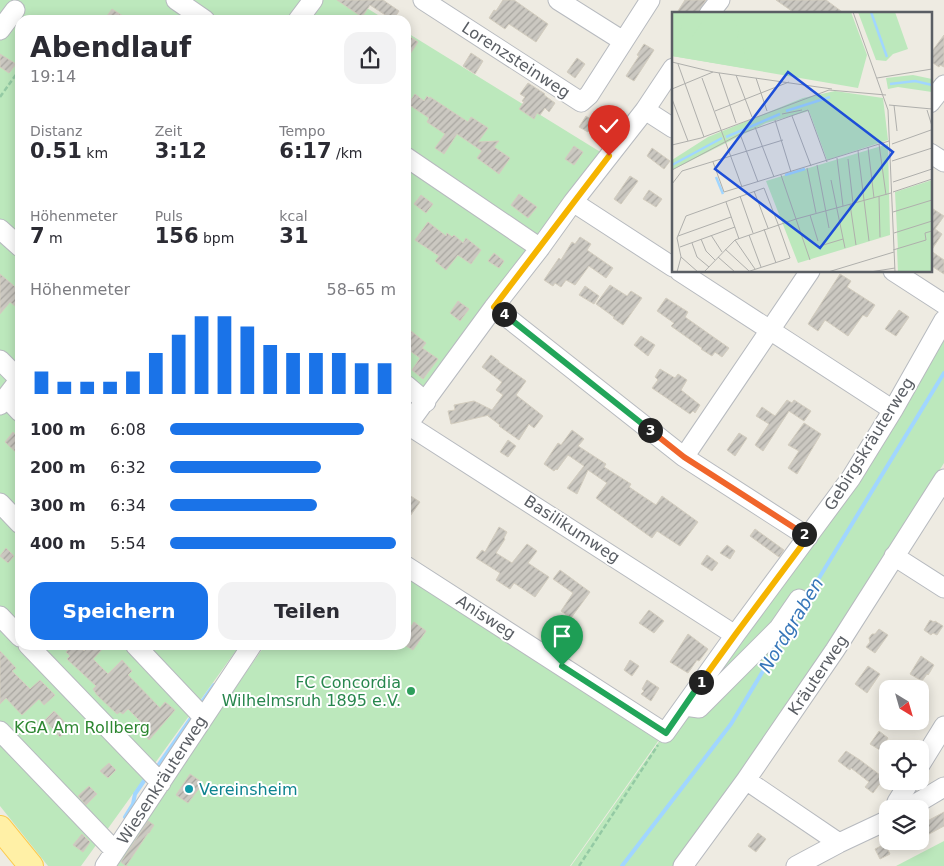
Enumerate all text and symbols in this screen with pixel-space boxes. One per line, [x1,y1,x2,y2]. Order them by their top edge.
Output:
inset map [672,12,932,272]
street label: Lorenzsteinweg [458,18,574,102]
text: Abendlauf [30,31,191,64]
button: share [344,32,396,84]
text: 19:14 [30,67,76,86]
pin [588,105,630,156]
icon: check [595,112,623,140]
text: Distanz [30,123,82,139]
text: Zeit [155,123,182,139]
text: Tempo [279,123,325,139]
text: 0.51 [30,139,82,163]
text: 3:12 [155,139,207,163]
text: 6:17 [279,139,332,163]
text: km [82,145,108,161]
text: /km [332,145,362,161]
text: Höhenmeter [30,208,118,224]
text: Puls [155,208,183,224]
text: kcal [279,208,308,224]
text: 7 [30,224,45,248]
text: 156 [155,224,199,248]
text: 31 [279,224,309,248]
text: m [45,230,63,246]
text: bpm [199,230,234,246]
text: Höhenmeter [30,280,130,299]
text: 58–65 m [327,280,396,299]
pin: 4 [492,302,516,326]
text: 4 [500,306,509,322]
street label: Gebirgskräuterweg [820,374,918,514]
pin: 3 [638,418,662,442]
text: 100 m [30,420,86,439]
text: 6:08 [110,420,146,439]
text: 3 [646,422,655,438]
text: 200 m [30,458,86,477]
text: 6:32 [110,458,146,477]
street label: Basilikumweg [521,491,623,567]
text: 300 m [30,496,86,515]
text: 6:34 [110,496,146,515]
pin: 2 [792,522,816,546]
text: 2 [800,526,809,542]
text: 400 m [30,534,86,553]
text: 5:54 [110,534,146,553]
water label: Nordgraben [754,574,828,676]
button: Speichern [30,582,208,640]
button: Teilen [218,582,396,640]
street label: Anisweg [453,591,519,643]
pin [541,615,583,666]
icon: arrive [548,622,576,650]
street label: Kräuterweg [784,631,852,719]
pin: 1 [688,670,714,694]
place label: FC Concordia Wilhelmsruh 1895 e.V. [222,673,401,710]
text: 1 [697,674,706,690]
north arrow [879,680,929,730]
map controls [879,680,929,850]
marker: FC Concordia Wilhelmsruh 1895 e.V. [405,685,417,697]
street label: Wiesenkräuterweg [113,712,211,848]
park label: KGA Am Rollberg [14,718,150,737]
button: locate [879,740,929,790]
place label: Vereinsheim [199,780,298,799]
marker: Vereinsheim [183,783,195,795]
button: layers [879,800,929,850]

